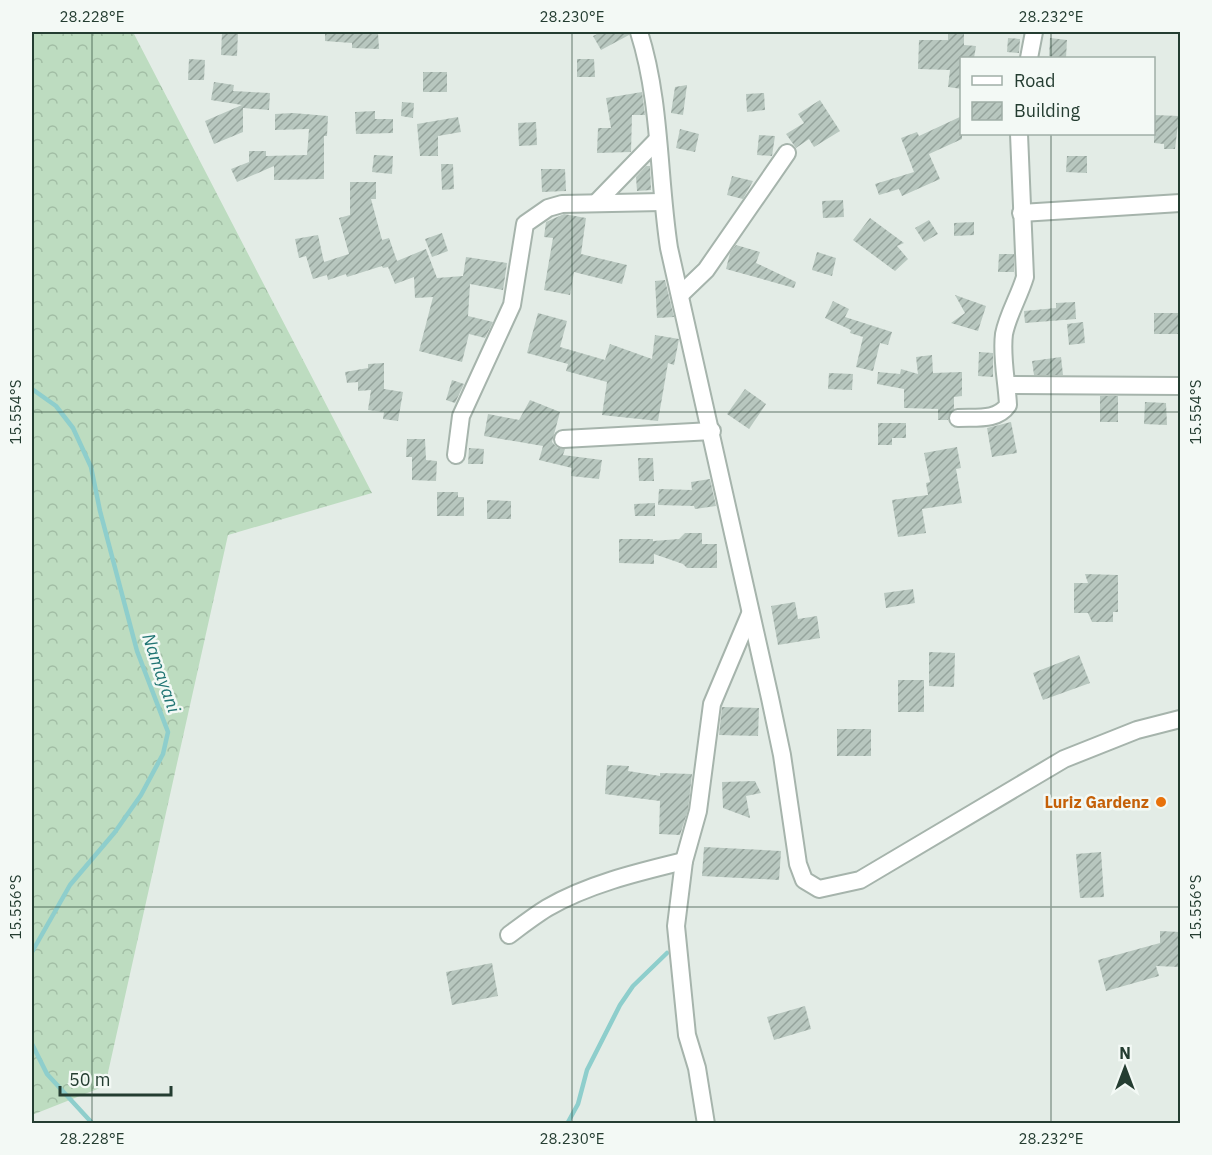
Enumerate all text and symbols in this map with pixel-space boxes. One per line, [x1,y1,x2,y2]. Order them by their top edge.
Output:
text: 28.228°E [60,7,124,26]
text: 28.230°E [540,7,604,26]
text: 28.232°E [1019,7,1083,26]
legend [960,57,1155,135]
text: Road [1014,69,1055,92]
text: Building [1014,99,1081,122]
text: 15.554°S [6,380,25,444]
text: 15.554°S [1186,380,1205,444]
water label: Namayani [137,630,186,716]
place label: Luriz Gardenz [1044,792,1149,812]
marker: Luriz Gardenz [1154,795,1168,809]
text: 15.556°S [6,875,25,939]
text: 15.556°S [1186,875,1205,939]
north arrow [1095,1038,1155,1098]
text: N [1119,1043,1131,1063]
scale bar [60,1059,171,1097]
text: 50 m [69,1068,111,1091]
text: 28.228°E [60,1129,124,1148]
text: 28.230°E [540,1129,604,1148]
text: 28.232°E [1019,1129,1083,1148]

